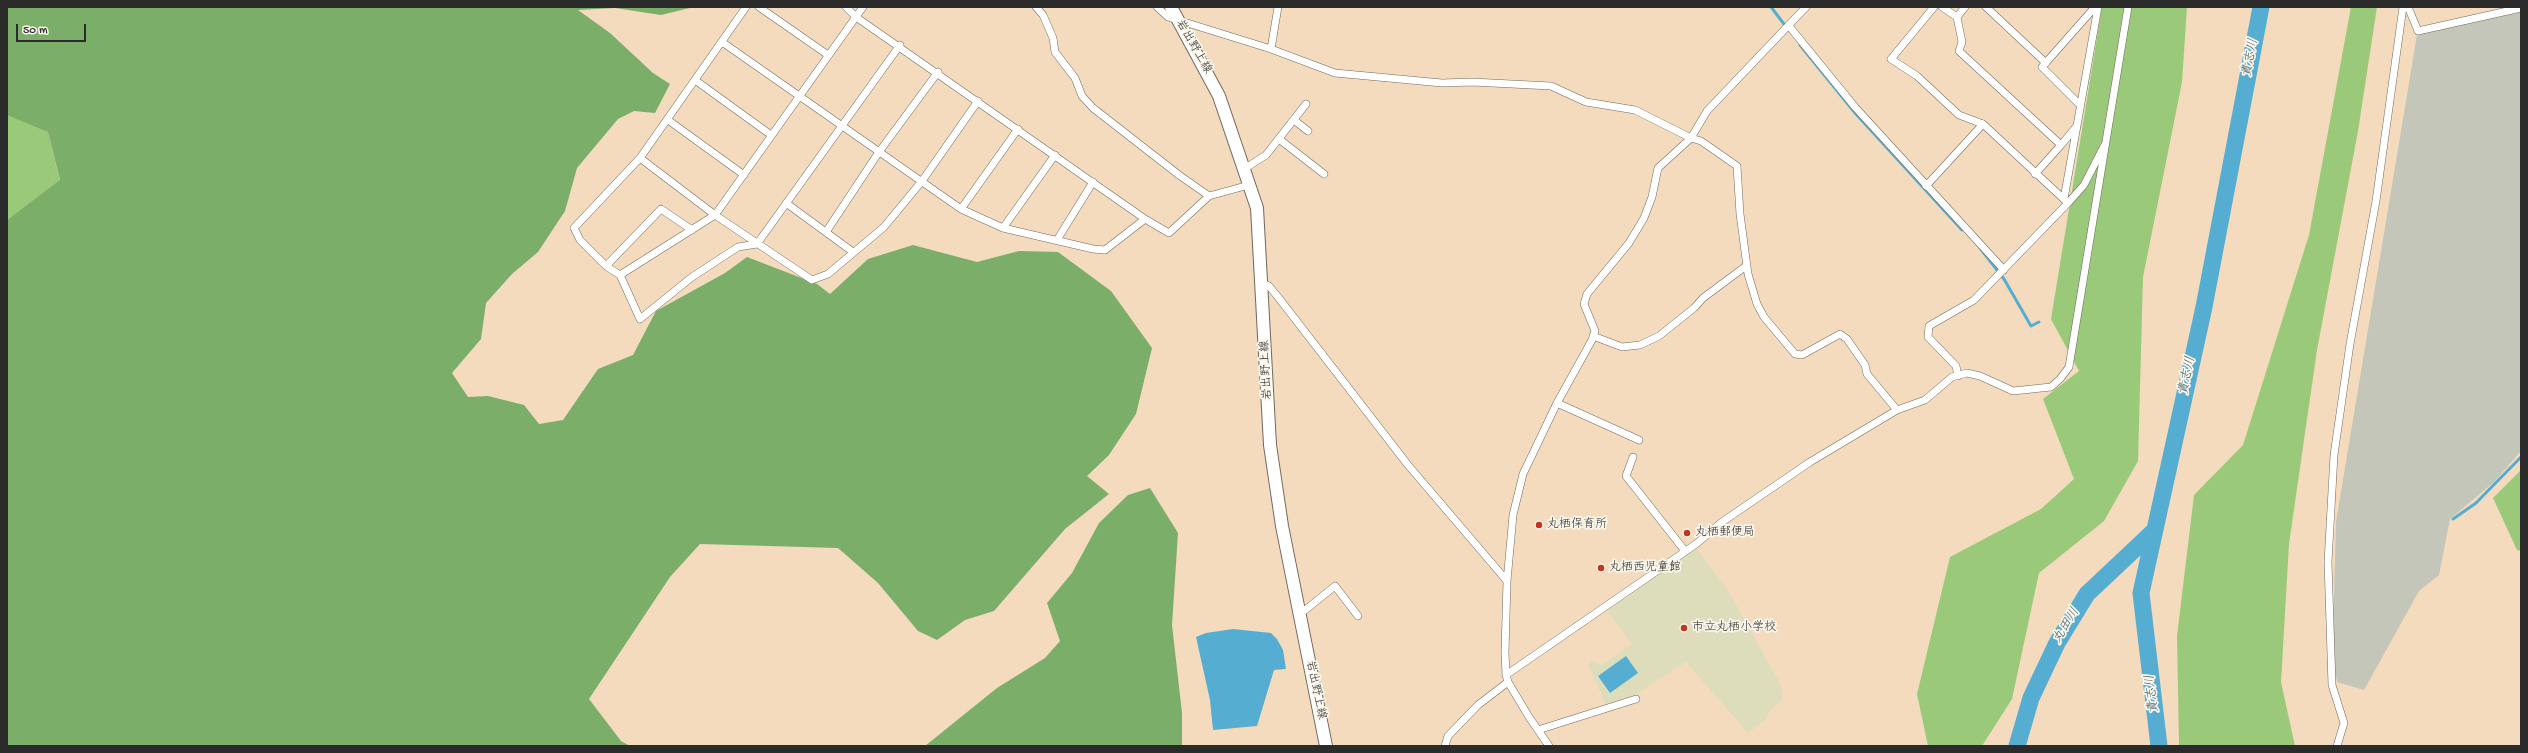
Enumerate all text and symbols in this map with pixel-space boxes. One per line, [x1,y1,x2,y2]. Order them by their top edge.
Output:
scale bar [18,16,88,42]
street label: 岩出野上線 [1172,17,1214,77]
text: 50 m [23,24,48,38]
water label: 貴志川 [2240,37,2262,79]
street label: 岩出野上線 [1258,340,1276,400]
water label: 貴志川 [2176,355,2200,397]
place label: 丸栖保育所 [1547,518,1607,532]
marker: 丸栖保育所 [1534,520,1544,530]
place label: 丸栖郵便局 [1695,526,1755,540]
marker: 丸栖郵便局 [1682,528,1692,538]
place label: 丸栖西児童館 [1609,561,1681,575]
marker: 丸栖西児童館 [1596,563,1606,573]
water label: 丸田川 [2050,605,2084,647]
place label: 市立丸栖小学校 [1692,621,1776,635]
marker: 市立丸栖小学校 [1679,623,1689,633]
street label: 岩出野上線 [1302,659,1328,721]
water label: 貴志川 [2143,674,2163,714]

